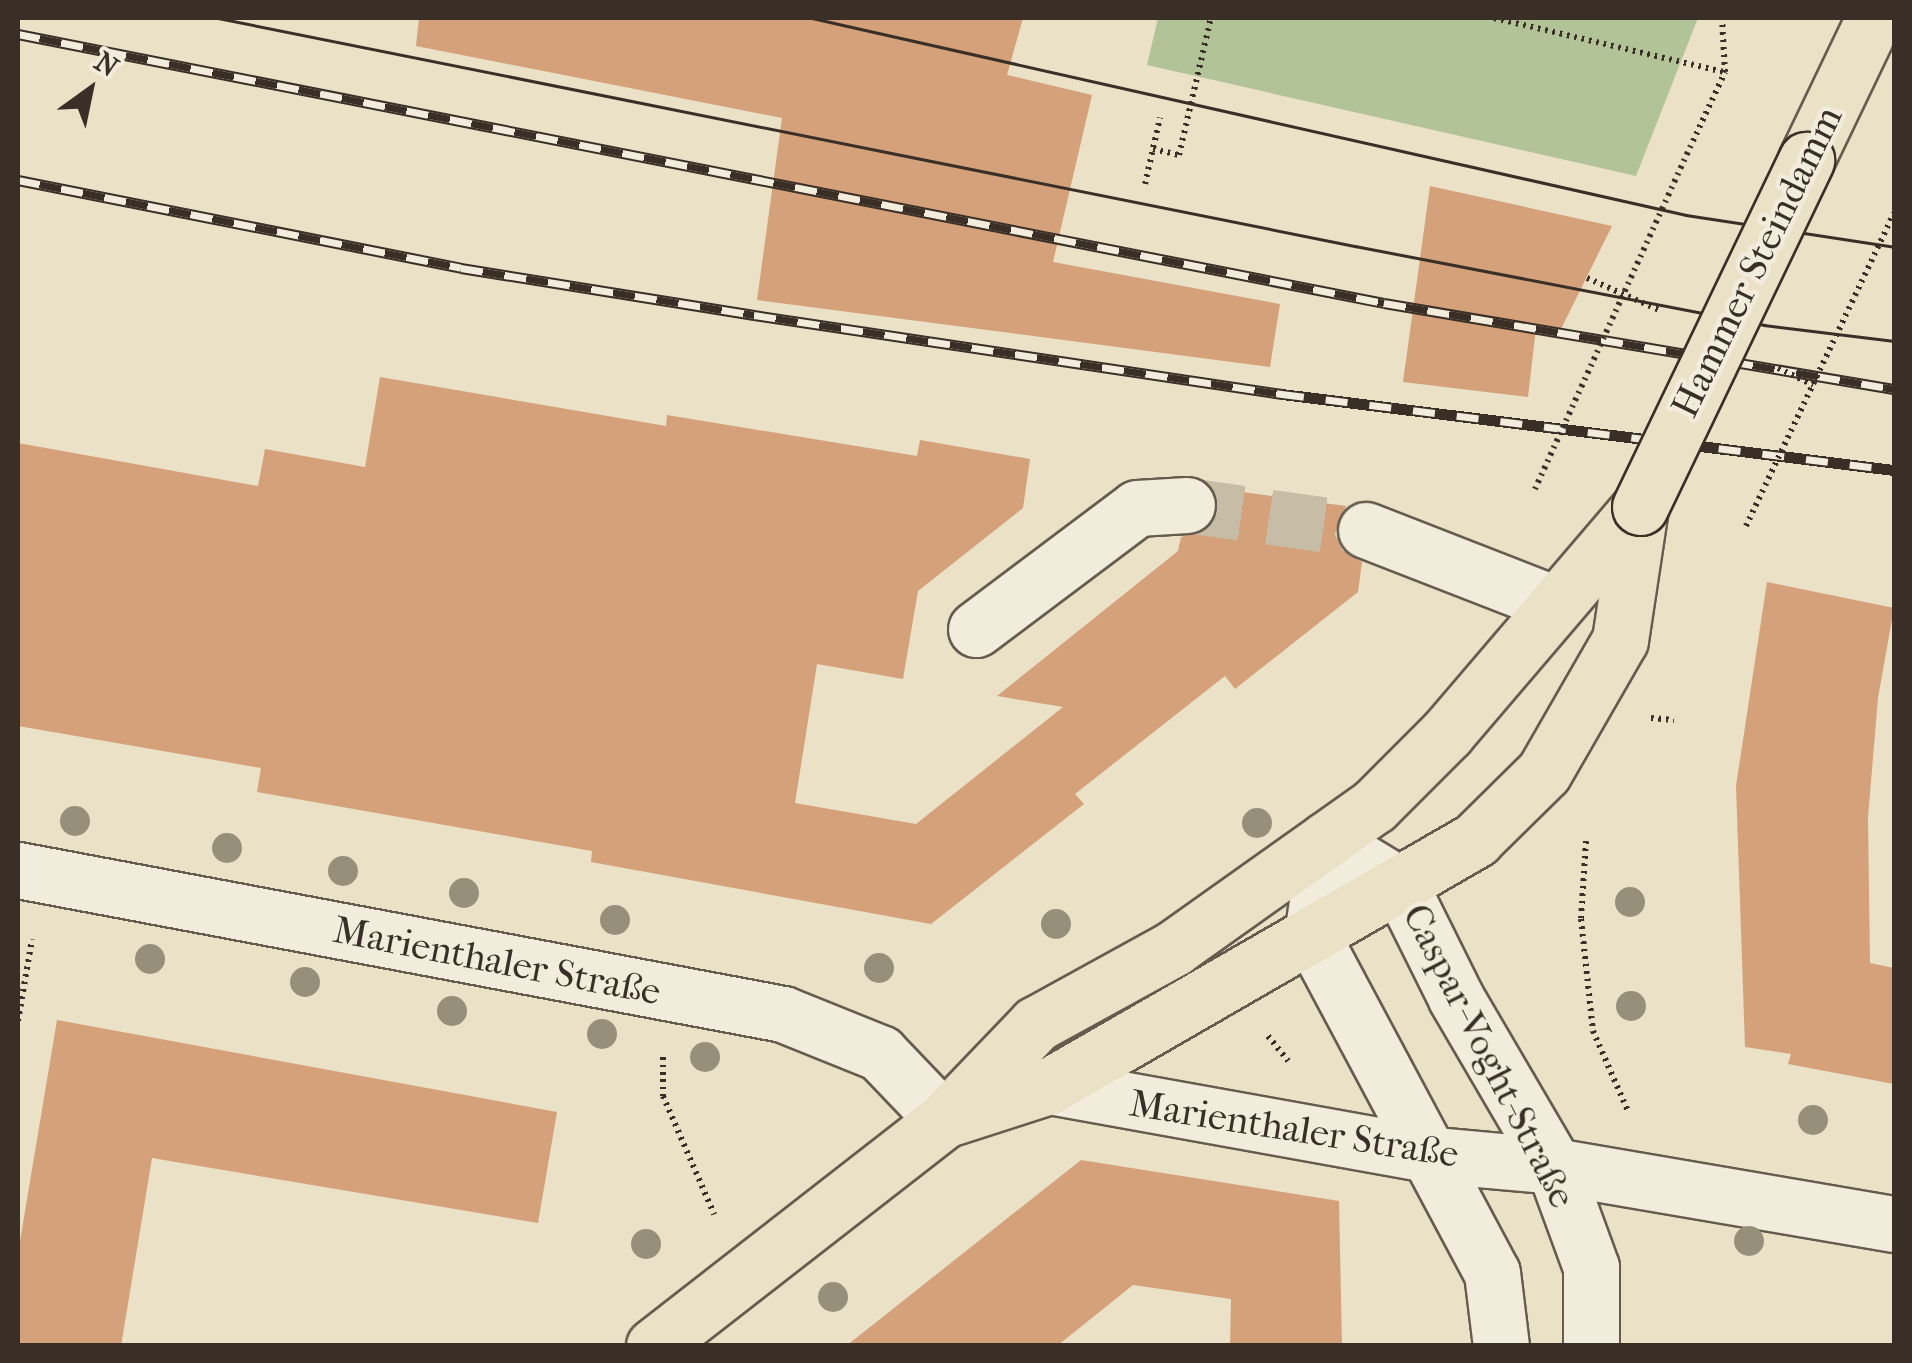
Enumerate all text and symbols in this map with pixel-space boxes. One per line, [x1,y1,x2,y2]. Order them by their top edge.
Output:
north arrow [40,40,140,140]
text: N [89,45,125,84]
street label: Hammer Steindamm [1662,99,1852,425]
street label: Caspar-Voght-Straße [1393,897,1585,1215]
street label: Marienthaler Straße [330,907,664,1015]
street label: Marienthaler Straße [1126,1080,1462,1178]

